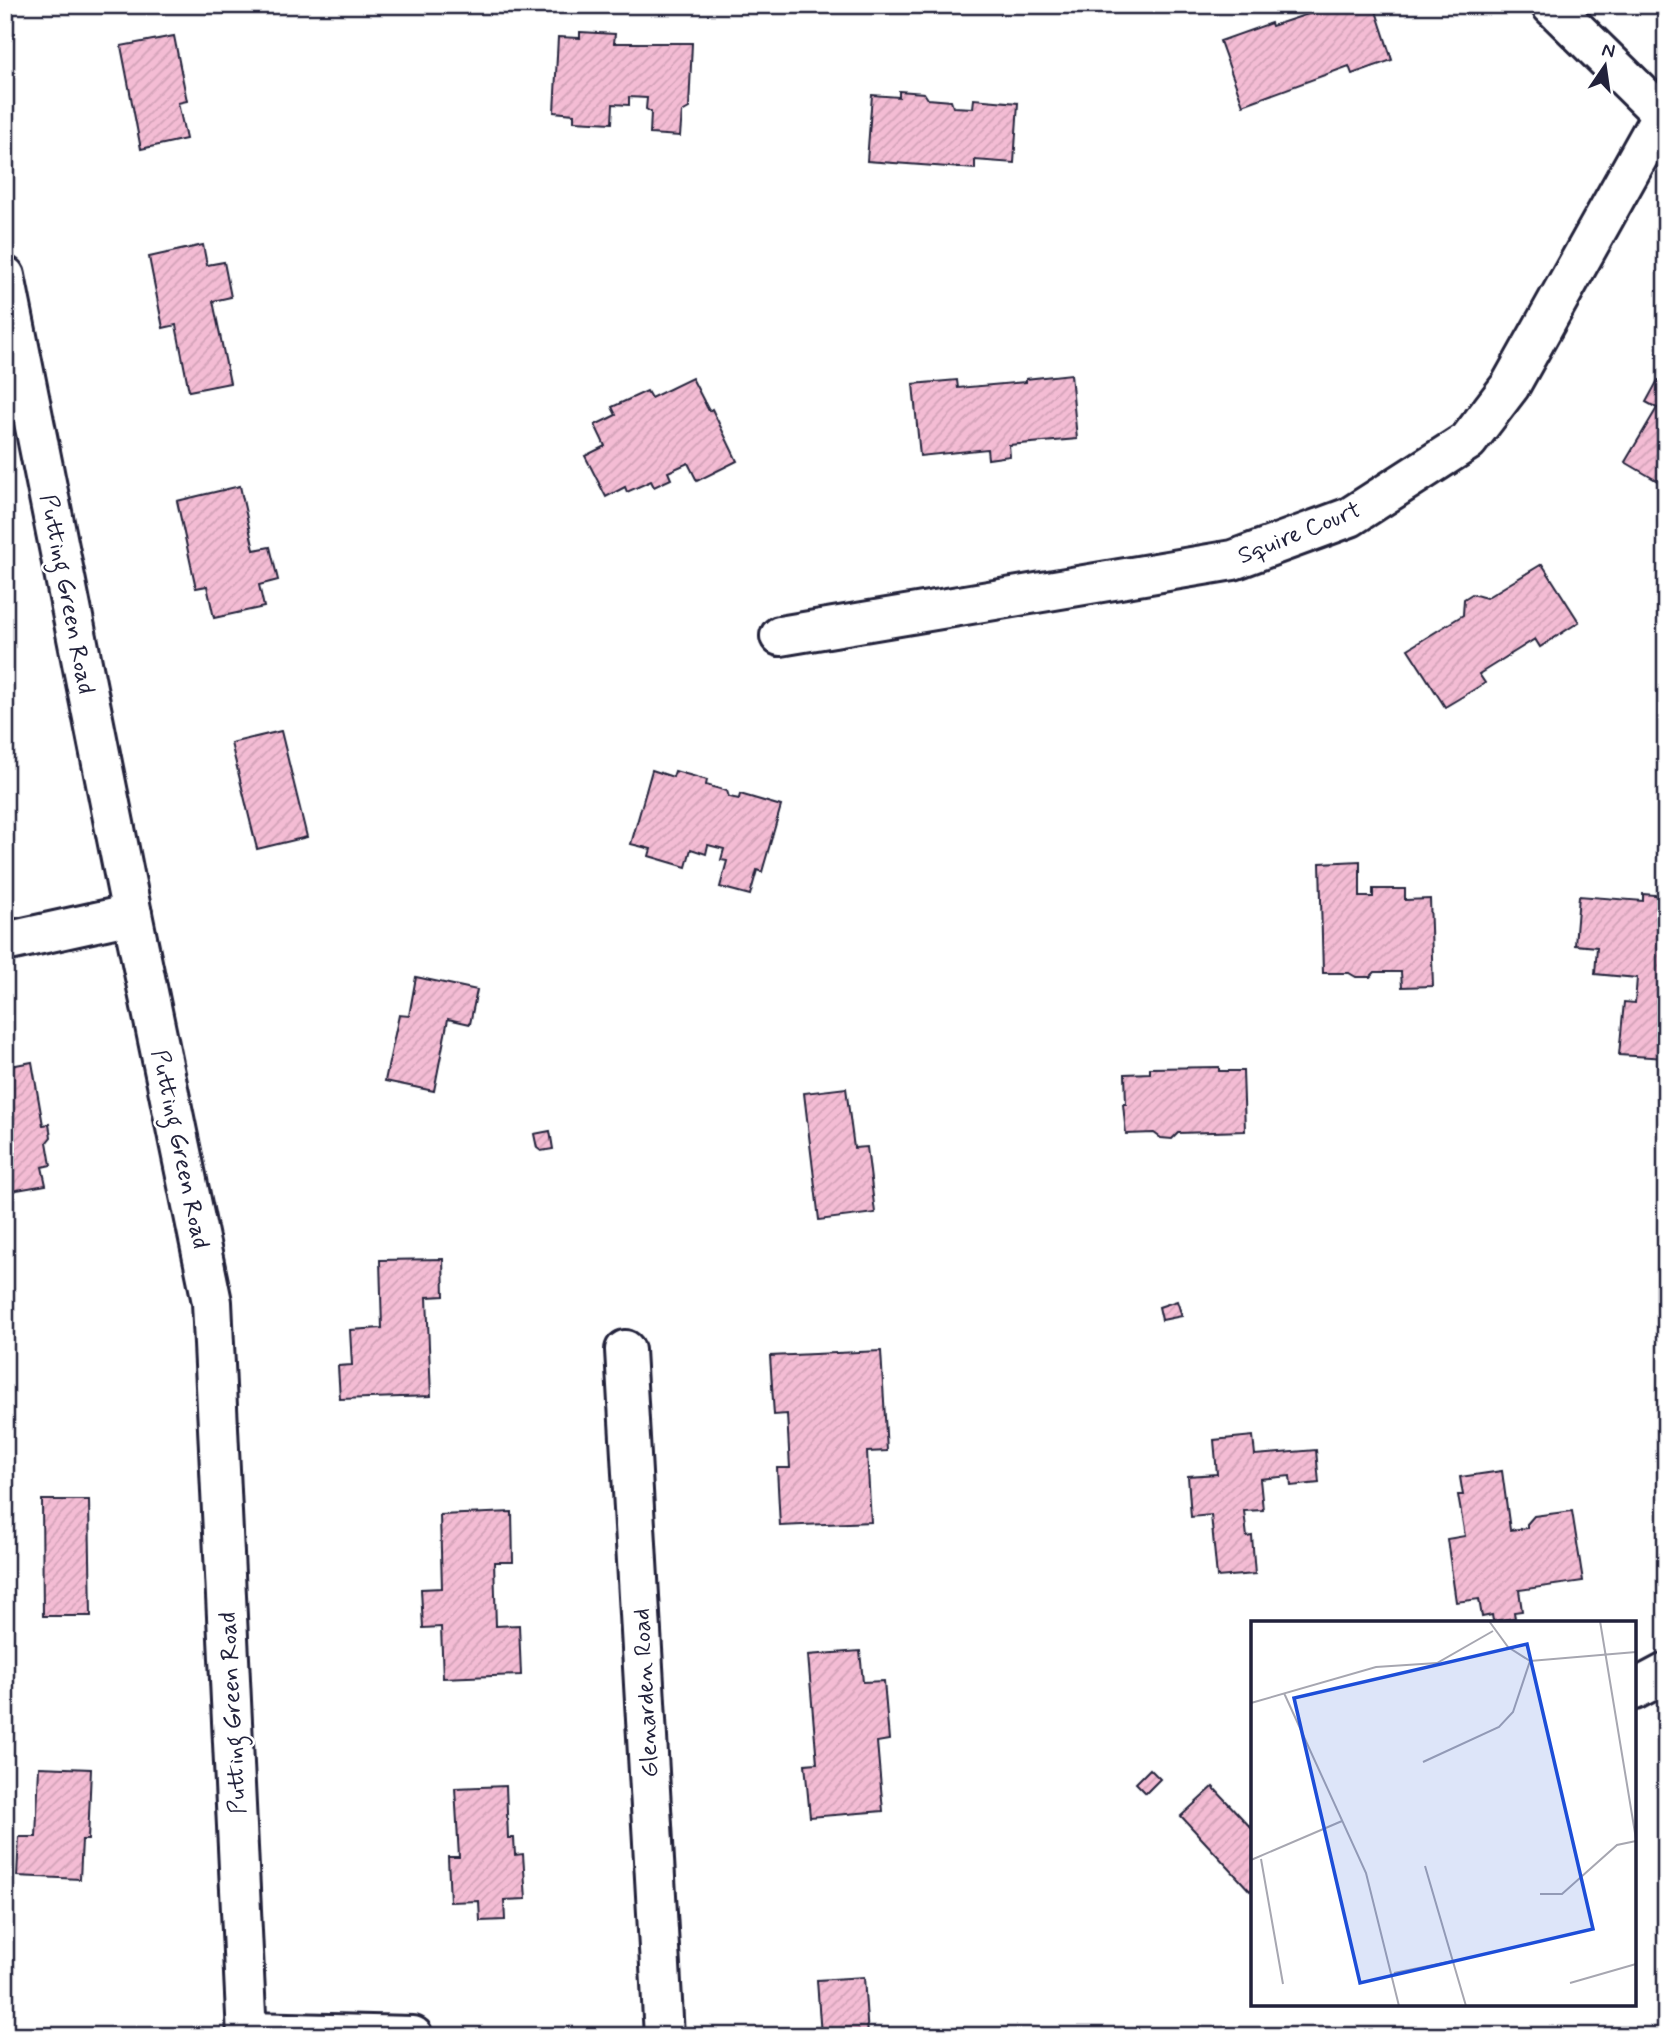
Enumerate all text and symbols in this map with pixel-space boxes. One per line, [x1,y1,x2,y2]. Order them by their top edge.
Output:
north arrow [1570,32,1640,102]
text: N [1600,37,1617,65]
street label: Putting Green Road [29,492,101,697]
street label: Squire Court [1234,495,1366,572]
street label: Putting Green Road [140,1047,216,1252]
street label: Glenarden Road [627,1607,666,1778]
street label: Putting Green Road [213,1611,257,1815]
inset map [1251,1621,1636,2006]

